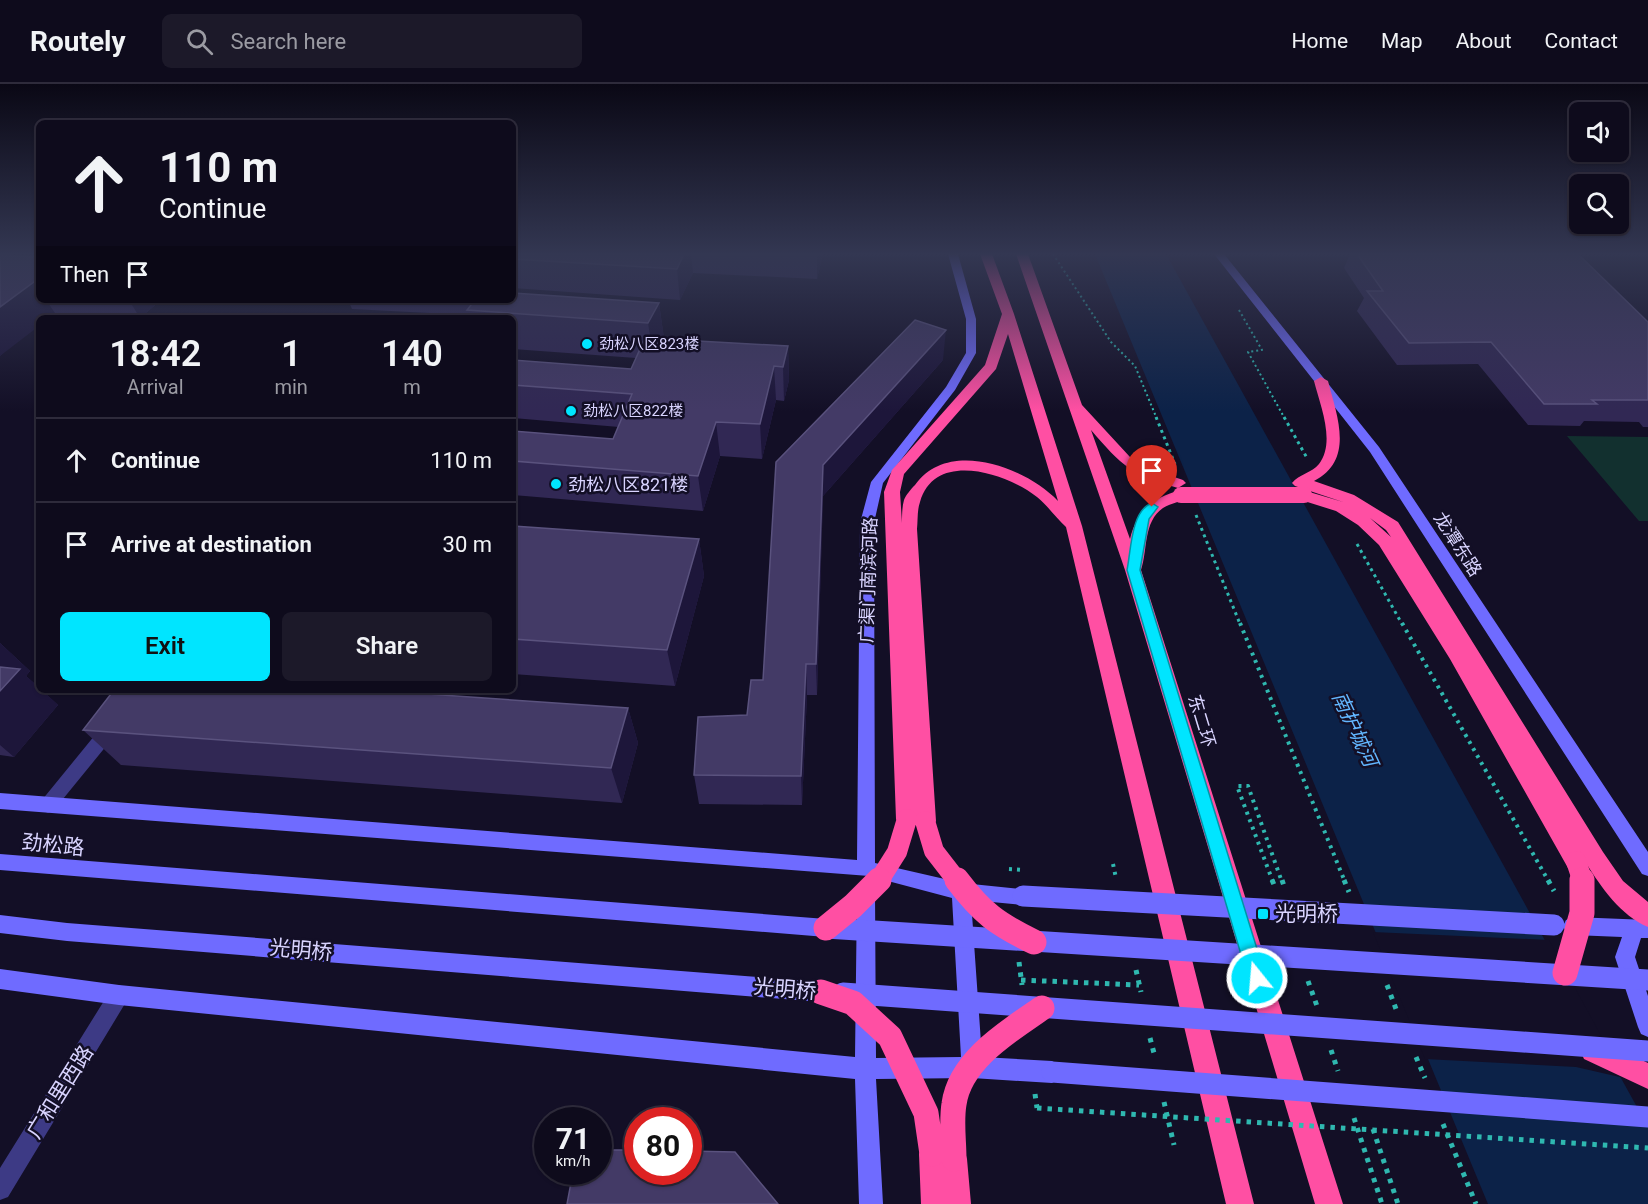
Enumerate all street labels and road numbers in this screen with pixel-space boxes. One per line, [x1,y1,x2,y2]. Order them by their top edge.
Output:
street label: 龙潭东路 [1430,508,1486,580]
street label: 广渠门南滨河路 [855,517,881,643]
street label: 东二环 [1184,692,1220,750]
street label: 劲松路 [20,830,86,860]
street label: 光明桥 [269,935,333,965]
street label: 光明桥 [753,974,817,1004]
street label: 广和里西路 [22,1041,98,1143]

